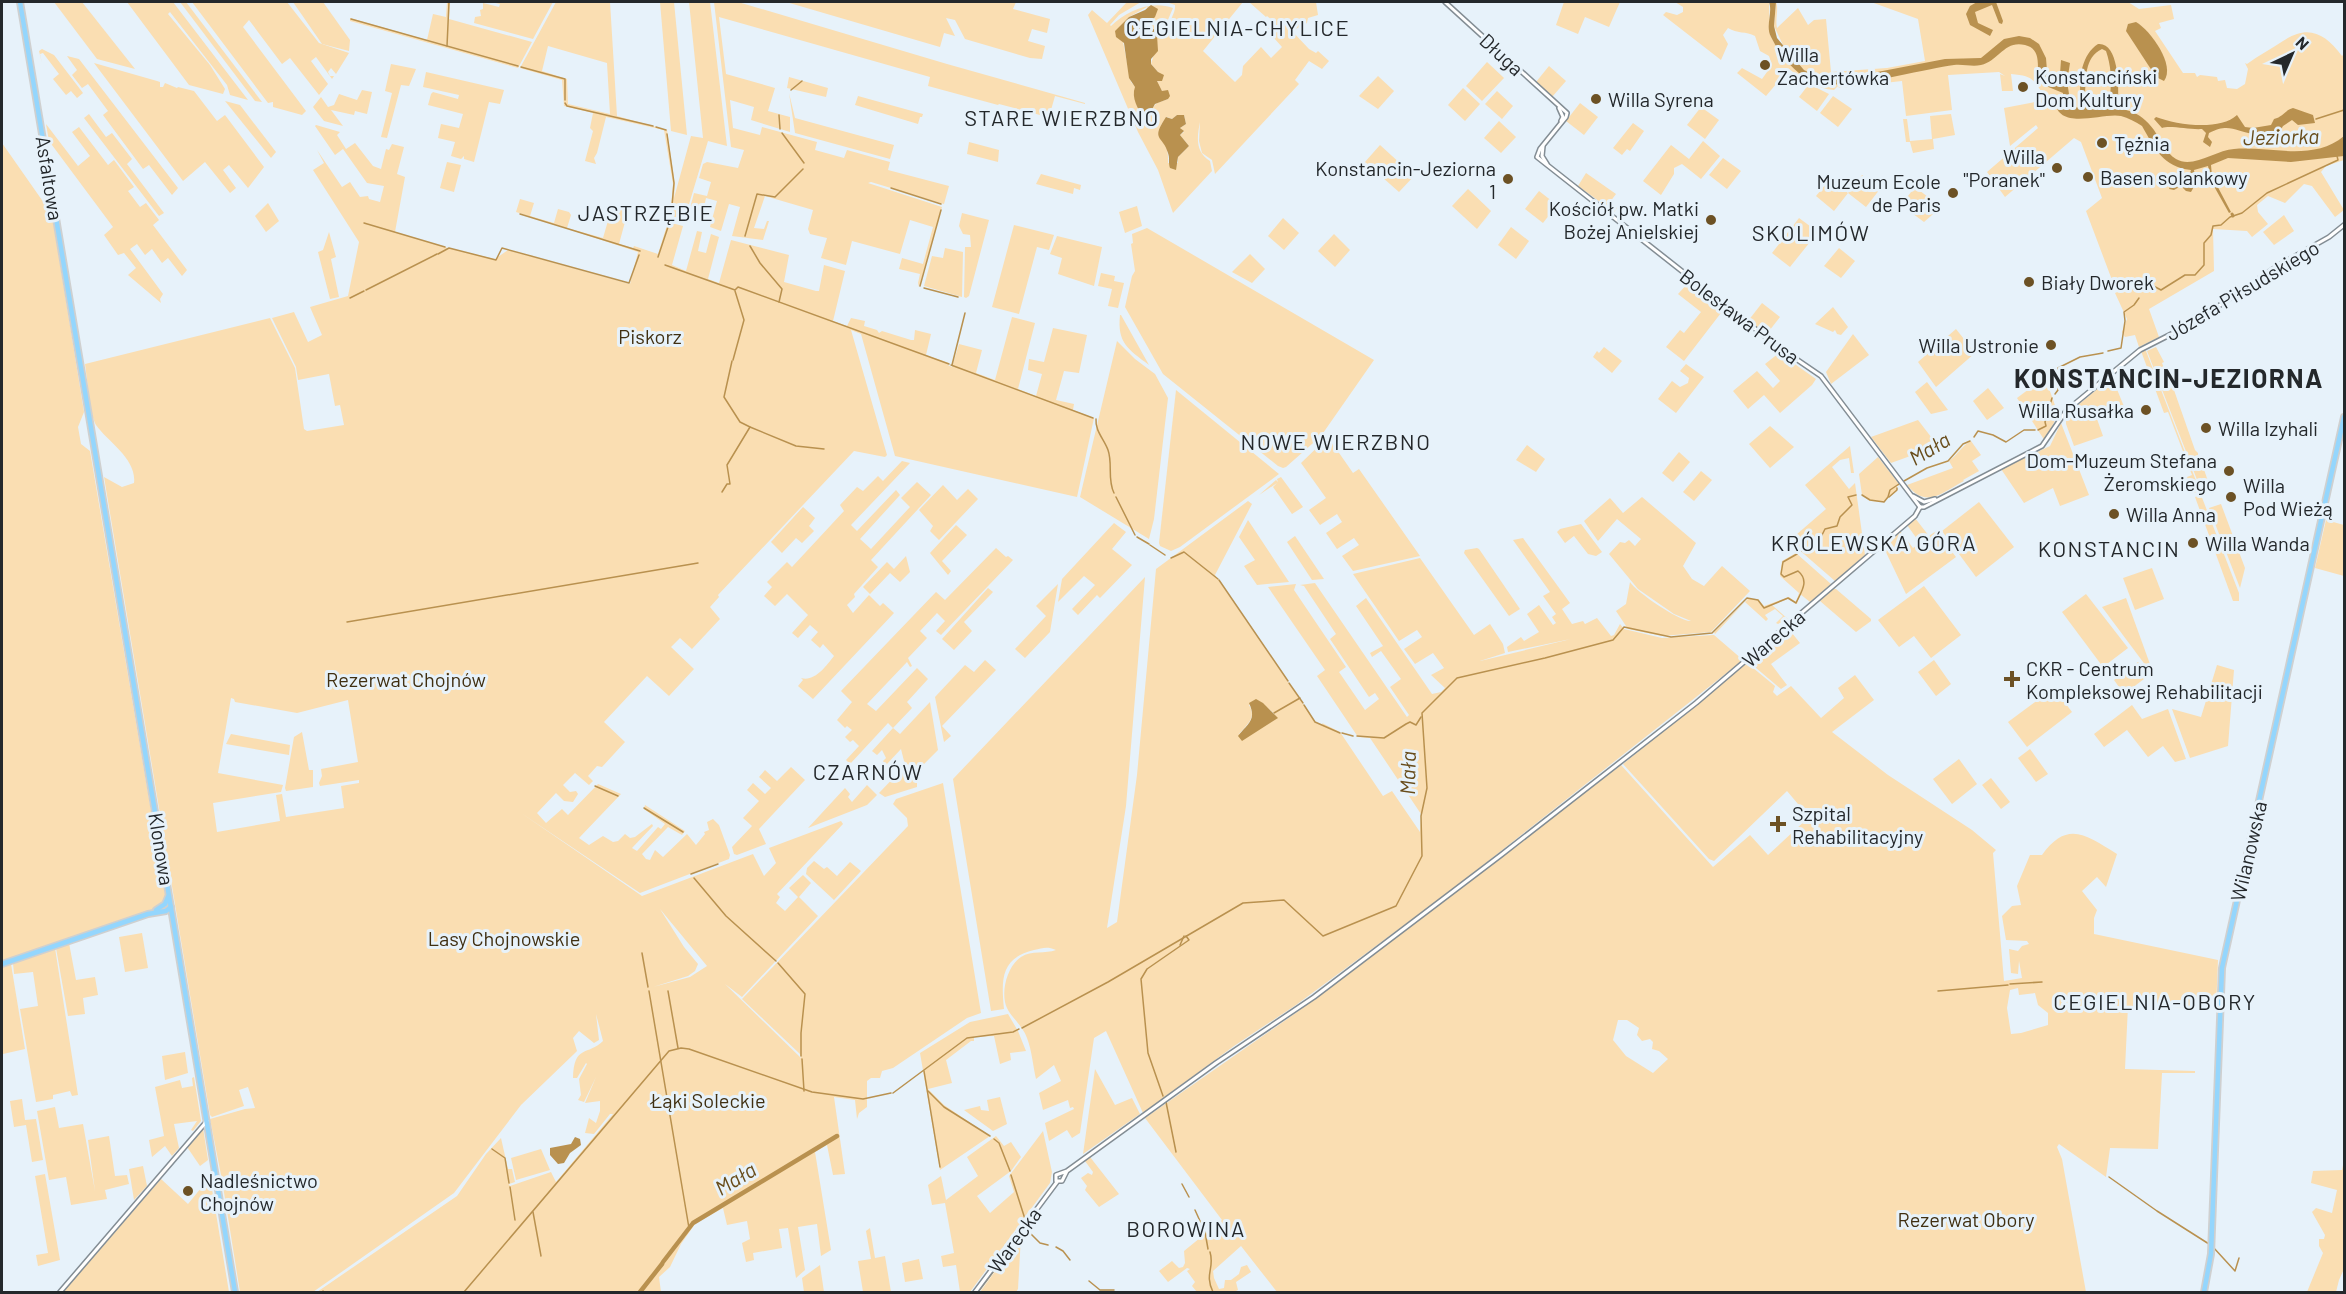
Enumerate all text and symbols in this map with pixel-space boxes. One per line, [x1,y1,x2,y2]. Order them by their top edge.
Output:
district label: CEGIELNIA-CHYLICE [1126,14,1350,40]
north arrow [2262,24,2322,84]
street label: Długa [1475,28,1529,80]
text: N [2292,32,2313,53]
place label: Willa Zachertówka [1777,42,1889,89]
marker: Willa Zachertówka [1758,58,1772,72]
place label: Konstanciński Dom Kultury [2035,64,2157,111]
marker: Konstanciński Dom Kultury [2016,80,2030,94]
place label: Willa Syrena [1608,87,1714,111]
marker: Willa Syrena [1589,92,1603,106]
district label: STARE WIERZBNO [964,104,1160,130]
water label: Jeziorka [2243,123,2319,149]
place label: Tężnia [2114,131,2170,155]
street label: Asfaltowa [31,134,69,222]
marker: Tężnia [2095,136,2109,150]
place label: Willa "Poranek" [1963,144,2045,191]
place label: Konstancin-Jeziorna 1 [1315,156,1496,203]
marker: Willa "Poranek" [2050,161,2064,175]
place label: Basen solankowy [2100,165,2248,189]
place label: Muzeum Ecole de Paris [1817,169,1941,216]
marker: Basen solankowy [2081,170,2095,184]
marker: Konstancin-Jeziorna 1 [1501,172,1515,186]
marker: Muzeum Ecole de Paris [1946,186,1960,200]
place label: Kościół pw. Matki Bożej Anielskiej [1549,196,1699,243]
district label: JASTRZĘBIE [578,199,714,225]
marker: Kościół pw. Matki Bożej Anielskiej [1704,213,1718,227]
district label: SKOLIMÓW [1752,219,1870,245]
street label: Józefa Piłsudskiego [2161,235,2323,345]
street label: Bolesława Prusa [1676,263,1804,369]
place label: Biały Dworek [2041,270,2154,294]
marker: Biały Dworek [2022,275,2036,289]
park label: Piskorz [618,324,682,348]
place label: Willa Ustronie [1918,333,2039,357]
marker: Willa Ustronie [2044,338,2058,352]
district label: KONSTANCIN-JEZIORNA [2014,362,2324,393]
place label: Willa Rusałka [2018,398,2134,422]
marker: Willa Rusałka [2139,403,2153,417]
place label: Willa Izyhali [2218,416,2318,440]
marker: Willa Izyhali [2199,421,2213,435]
water label: Mała [1904,426,1954,470]
district label: NOWE WIERZBNO [1241,428,1431,454]
place label: Dom-Muzeum Stefana Żeromskiego [2026,448,2217,495]
marker: Dom-Muzeum Stefana Żeromskiego [2222,464,2236,478]
place label: Willa Pod Wieżą [2243,473,2333,520]
marker: Willa Pod Wieżą [2224,490,2238,504]
place label: Willa Anna [2126,502,2216,526]
marker: Willa Anna [2107,507,2121,521]
district label: KRÓLEWSKA GÓRA [1771,529,1977,555]
place label: Willa Wanda [2205,531,2310,555]
district label: KONSTANCIN [2038,535,2180,561]
marker: Willa Wanda [2186,536,2200,550]
street label: Warecka [1737,604,1809,672]
place label: CKR - Centrum Kompleksowej Rehabilitacji [2026,656,2263,703]
park label: Rezerwat Chojnów [326,667,486,691]
marker: CKR - Centrum Kompleksowej Rehabilitacji [2003,670,2021,688]
water label: Mała [1394,751,1420,795]
district label: CZARNÓW [813,758,923,784]
street label: Wilanowska [2225,799,2271,903]
place label: Szpital Rehabilitacyjny [1792,801,1923,848]
street label: Klonowa [144,811,180,887]
marker: Szpital Rehabilitacyjny [1769,815,1787,833]
park label: Lasy Chojnowskie [428,926,580,950]
district label: CEGIELNIA-OBORY [2053,988,2257,1014]
park label: Łąki Soleckie [649,1088,766,1112]
water label: Mała [710,1156,760,1200]
place label: Nadleśnictwo Chojnów [200,1168,318,1215]
marker: Nadleśnictwo Chojnów [181,1184,195,1198]
street label: Warecka [982,1203,1046,1277]
park label: Rezerwat Obory [1897,1207,2035,1231]
district label: BOROWINA [1126,1215,1246,1241]

